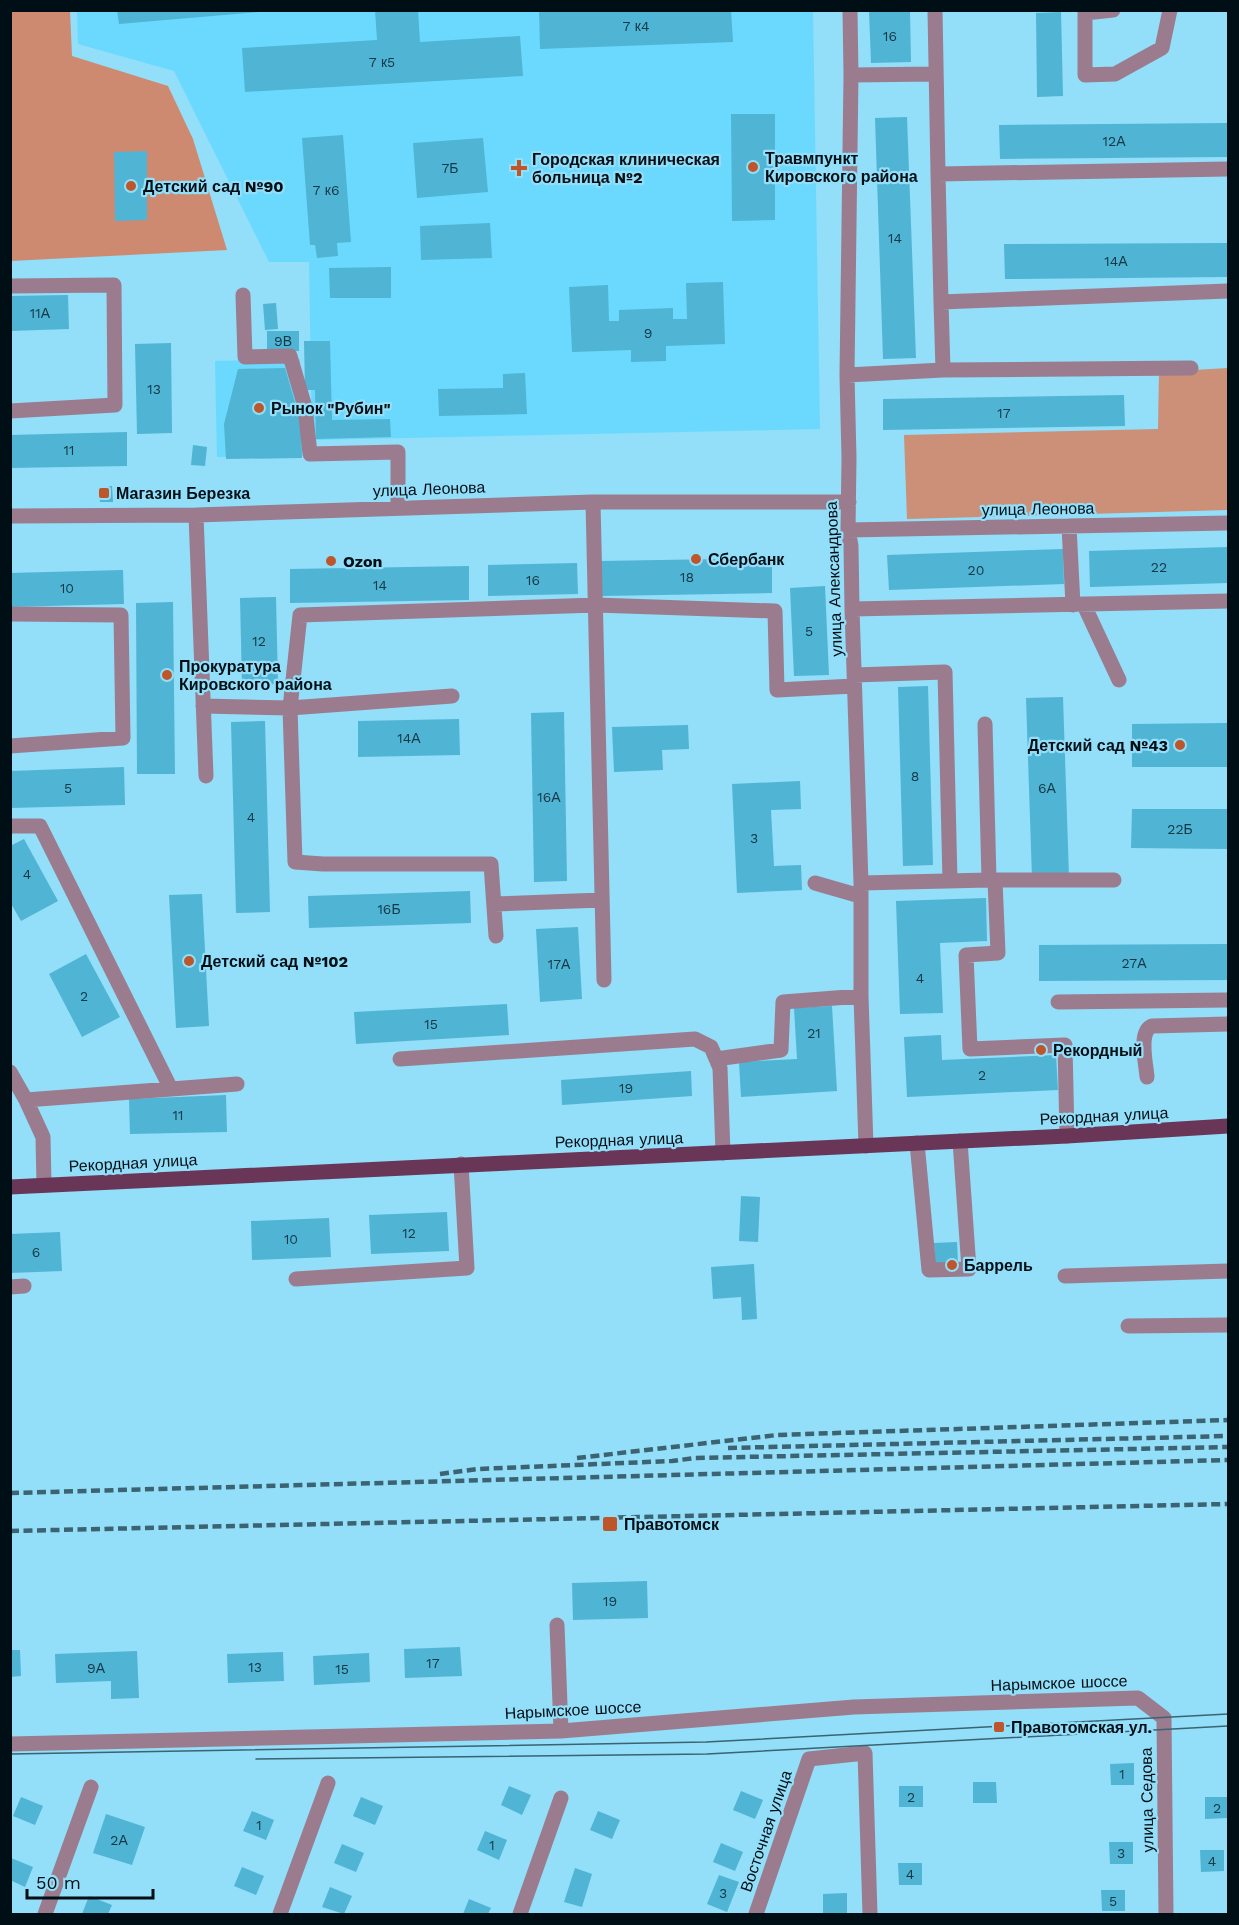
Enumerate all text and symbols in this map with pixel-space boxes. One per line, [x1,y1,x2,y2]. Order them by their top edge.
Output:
house number: 7 к4 [623,18,649,34]
house number: 16 [883,28,897,44]
house number: 7 к5 [369,54,395,70]
house number: 12А [1103,133,1126,149]
place label: Травмпункт Кировского района [765,149,918,186]
place label: Городская клиническая больница №2 [532,150,720,187]
marker: Городская клиническая больница №2 [510,159,528,177]
house number: 7Б [441,160,459,176]
marker: Травмпункт Кировского района [746,160,760,174]
place label: Детский сад №90 [143,177,284,196]
marker: Детский сад №90 [124,179,138,193]
house number: 7 к6 [313,182,339,198]
house number: 14 [888,230,902,246]
house number: 14А [1104,253,1128,269]
house number: 11А [30,305,51,321]
house number: 9 [644,325,652,341]
house number: 9В [274,333,292,349]
house number: 13 [147,381,161,397]
place label: Рынок "Рубин" [271,399,391,418]
marker: Рынок "Рубин" [252,401,266,415]
house number: 17 [997,405,1011,421]
house number: 11 [64,442,74,458]
street label: улица Леонова [372,478,486,500]
place label: Магазин Березка [116,484,250,503]
marker: Магазин Березка [97,486,111,500]
street label: улица Леонова [981,499,1095,519]
street label: улица Александрова [822,501,846,657]
place label: Сбербанк [708,550,785,569]
place label: Ozon [343,552,382,571]
marker: Сбербанк [689,552,703,566]
marker: Ozon [324,554,338,568]
house number: 22 [1151,559,1167,575]
house number: 20 [968,562,984,578]
house number: 18 [680,569,694,585]
house number: 16 [526,572,540,588]
house number: 14 [373,577,387,593]
house number: 10 [60,580,74,596]
house number: 5 [805,623,813,639]
house number: 12 [252,633,266,649]
place label: Прокуратура Кировского района [179,657,332,694]
marker: Прокуратура Кировского района [160,668,174,682]
house number: 14А [397,730,421,746]
place label: Детский сад №43 [1028,736,1168,755]
marker: Детский сад №43 [1173,738,1187,752]
house number: 8 [911,768,919,784]
house number: 5 [64,780,72,796]
house number: 6А [1038,780,1057,796]
house number: 16А [537,789,561,805]
house number: 4 [247,809,255,825]
house number: 22Б [1167,821,1193,837]
house number: 3 [750,830,758,846]
house number: 4 [23,866,31,882]
house number: 16Б [377,901,401,917]
place label: Детский сад №102 [201,952,348,971]
marker: Детский сад №102 [182,954,196,968]
house number: 27А [1121,955,1147,971]
house number: 17А [548,956,571,972]
house number: 4 [916,970,924,986]
house number: 2 [80,988,88,1004]
house number: 15 [424,1016,438,1032]
house number: 21 [807,1025,821,1041]
place label: Рекордный [1053,1041,1142,1060]
marker: Рекордный [1034,1043,1048,1057]
house number: 2 [978,1067,986,1083]
house number: 19 [619,1080,633,1096]
street label: Рекордная улица [1039,1103,1169,1129]
house number: 11 [173,1107,183,1123]
street label: Рекордная улица [554,1128,684,1152]
street label: Рекордная улица [68,1150,198,1176]
house number: 12 [402,1225,416,1241]
house number: 10 [284,1231,298,1247]
house number: 6 [32,1244,40,1260]
place label: Баррель [964,1256,1033,1275]
marker: Баррель [945,1258,959,1272]
marker: Правотомск [601,1515,619,1533]
place label: Правотомск [624,1515,720,1534]
house number: 19 [603,1593,617,1609]
house number: 17 [426,1655,440,1671]
house number: 13 [248,1659,262,1675]
house number: 9А [87,1660,106,1676]
house number: 15 [335,1661,349,1677]
street label: Нарымское шоссе [990,1671,1128,1695]
street label: Нарымское шоссе [504,1697,642,1723]
place label: Правотомская ул. [1011,1718,1152,1737]
marker: Правотомская ул. [992,1720,1006,1734]
street label: улица Седова [1137,1747,1157,1853]
house number: 1 [1119,1766,1125,1782]
street label: Восточная улица [736,1768,796,1894]
house number: 2 [907,1789,915,1805]
house number: 2 [1213,1800,1221,1816]
house number: 1 [256,1817,262,1833]
house number: 2А [110,1832,128,1848]
house number: 1 [489,1837,495,1853]
house number: 3 [1117,1845,1125,1861]
house number: 4 [1208,1853,1216,1869]
scale bar [27,1862,153,1900]
house number: 4 [906,1866,914,1882]
text: 50 m [36,1872,81,1893]
house number: 3 [719,1885,727,1901]
house number: 5 [1109,1893,1117,1909]

